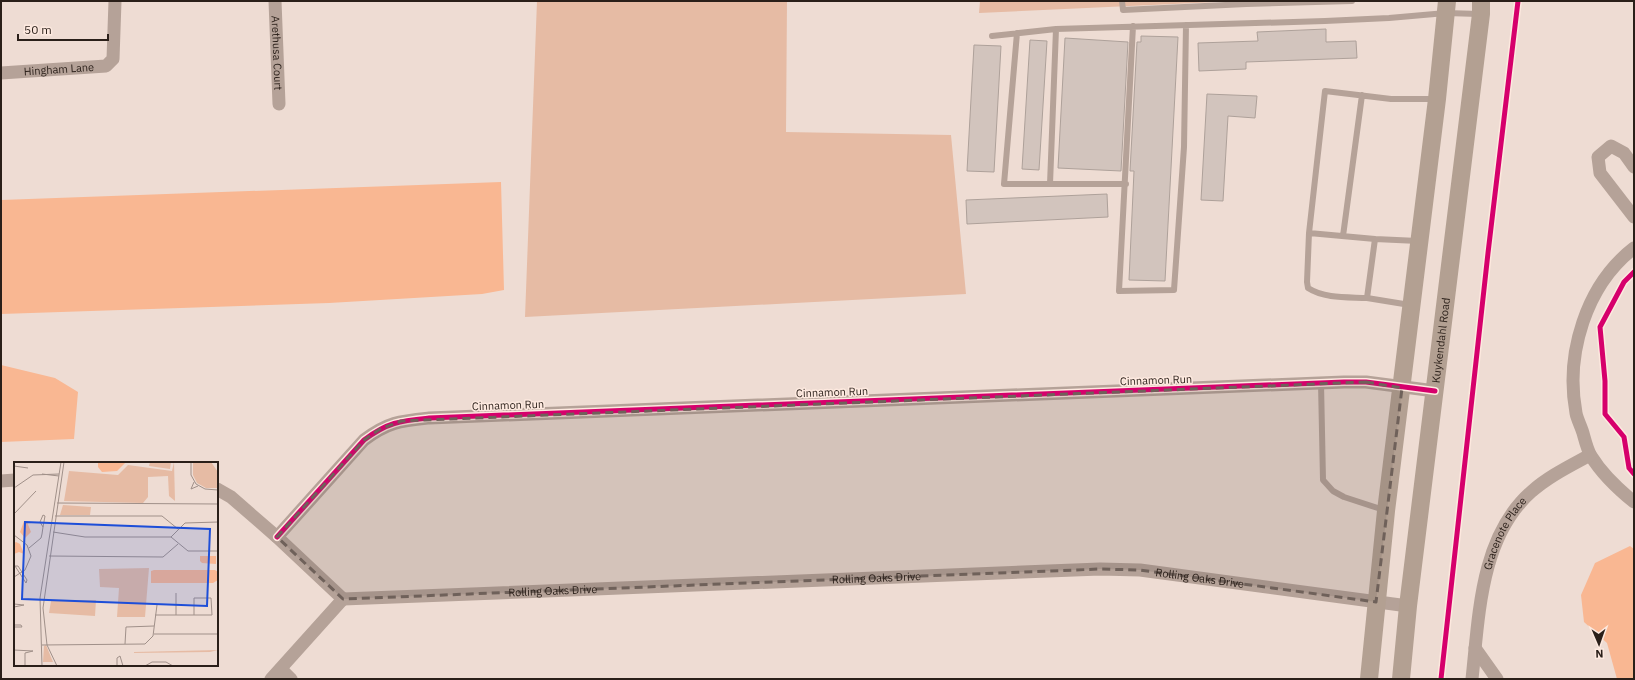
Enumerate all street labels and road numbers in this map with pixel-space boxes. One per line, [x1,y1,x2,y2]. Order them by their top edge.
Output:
street label: Arethusa Court [269,15,285,91]
street label: Hingham Lane [23,60,95,78]
street label: Kuykendahl Road [1429,297,1453,384]
street label: Cinnamon Run [1120,372,1192,388]
street label: Cinnamon Run [796,384,868,400]
street label: Cinnamon Run [472,397,544,413]
street label: Gracenote Place [1480,494,1529,571]
street label: Rolling Oaks Drive [1155,565,1245,591]
street label: Rolling Oaks Drive [832,569,921,587]
street label: Rolling Oaks Drive [508,582,598,599]

